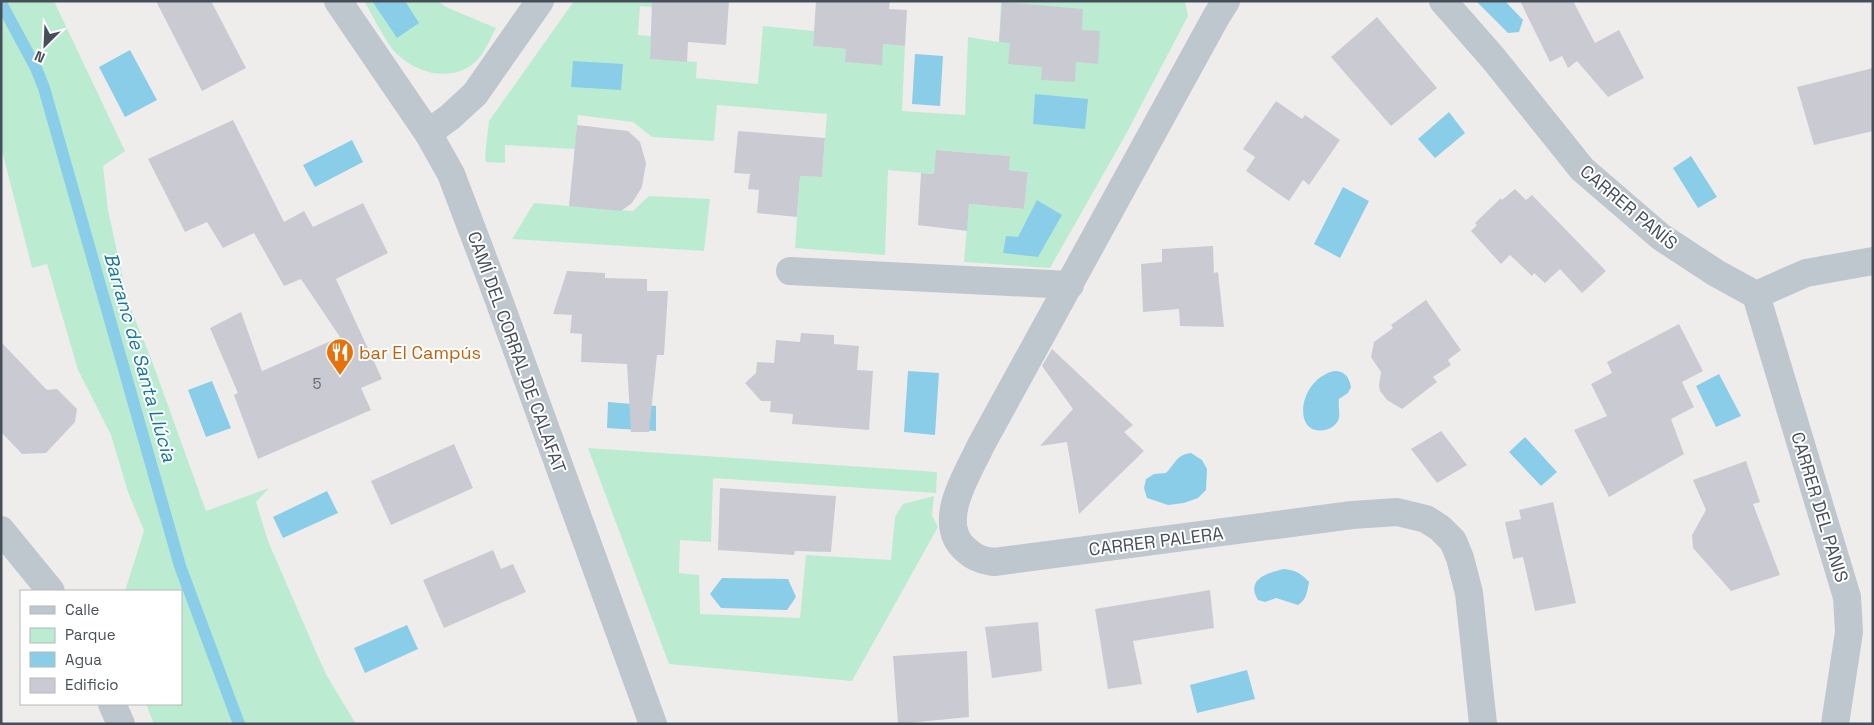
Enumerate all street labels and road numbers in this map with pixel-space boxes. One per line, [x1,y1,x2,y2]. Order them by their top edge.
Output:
street label: CARRER PANÍS [1576,160,1682,254]
street label: CAMÍ DEL CORRAL DE CALAFAT [463,228,572,476]
street label: CARRER DEL PANIS [1786,429,1854,585]
street label: CARRER PALERA [1087,521,1225,561]

